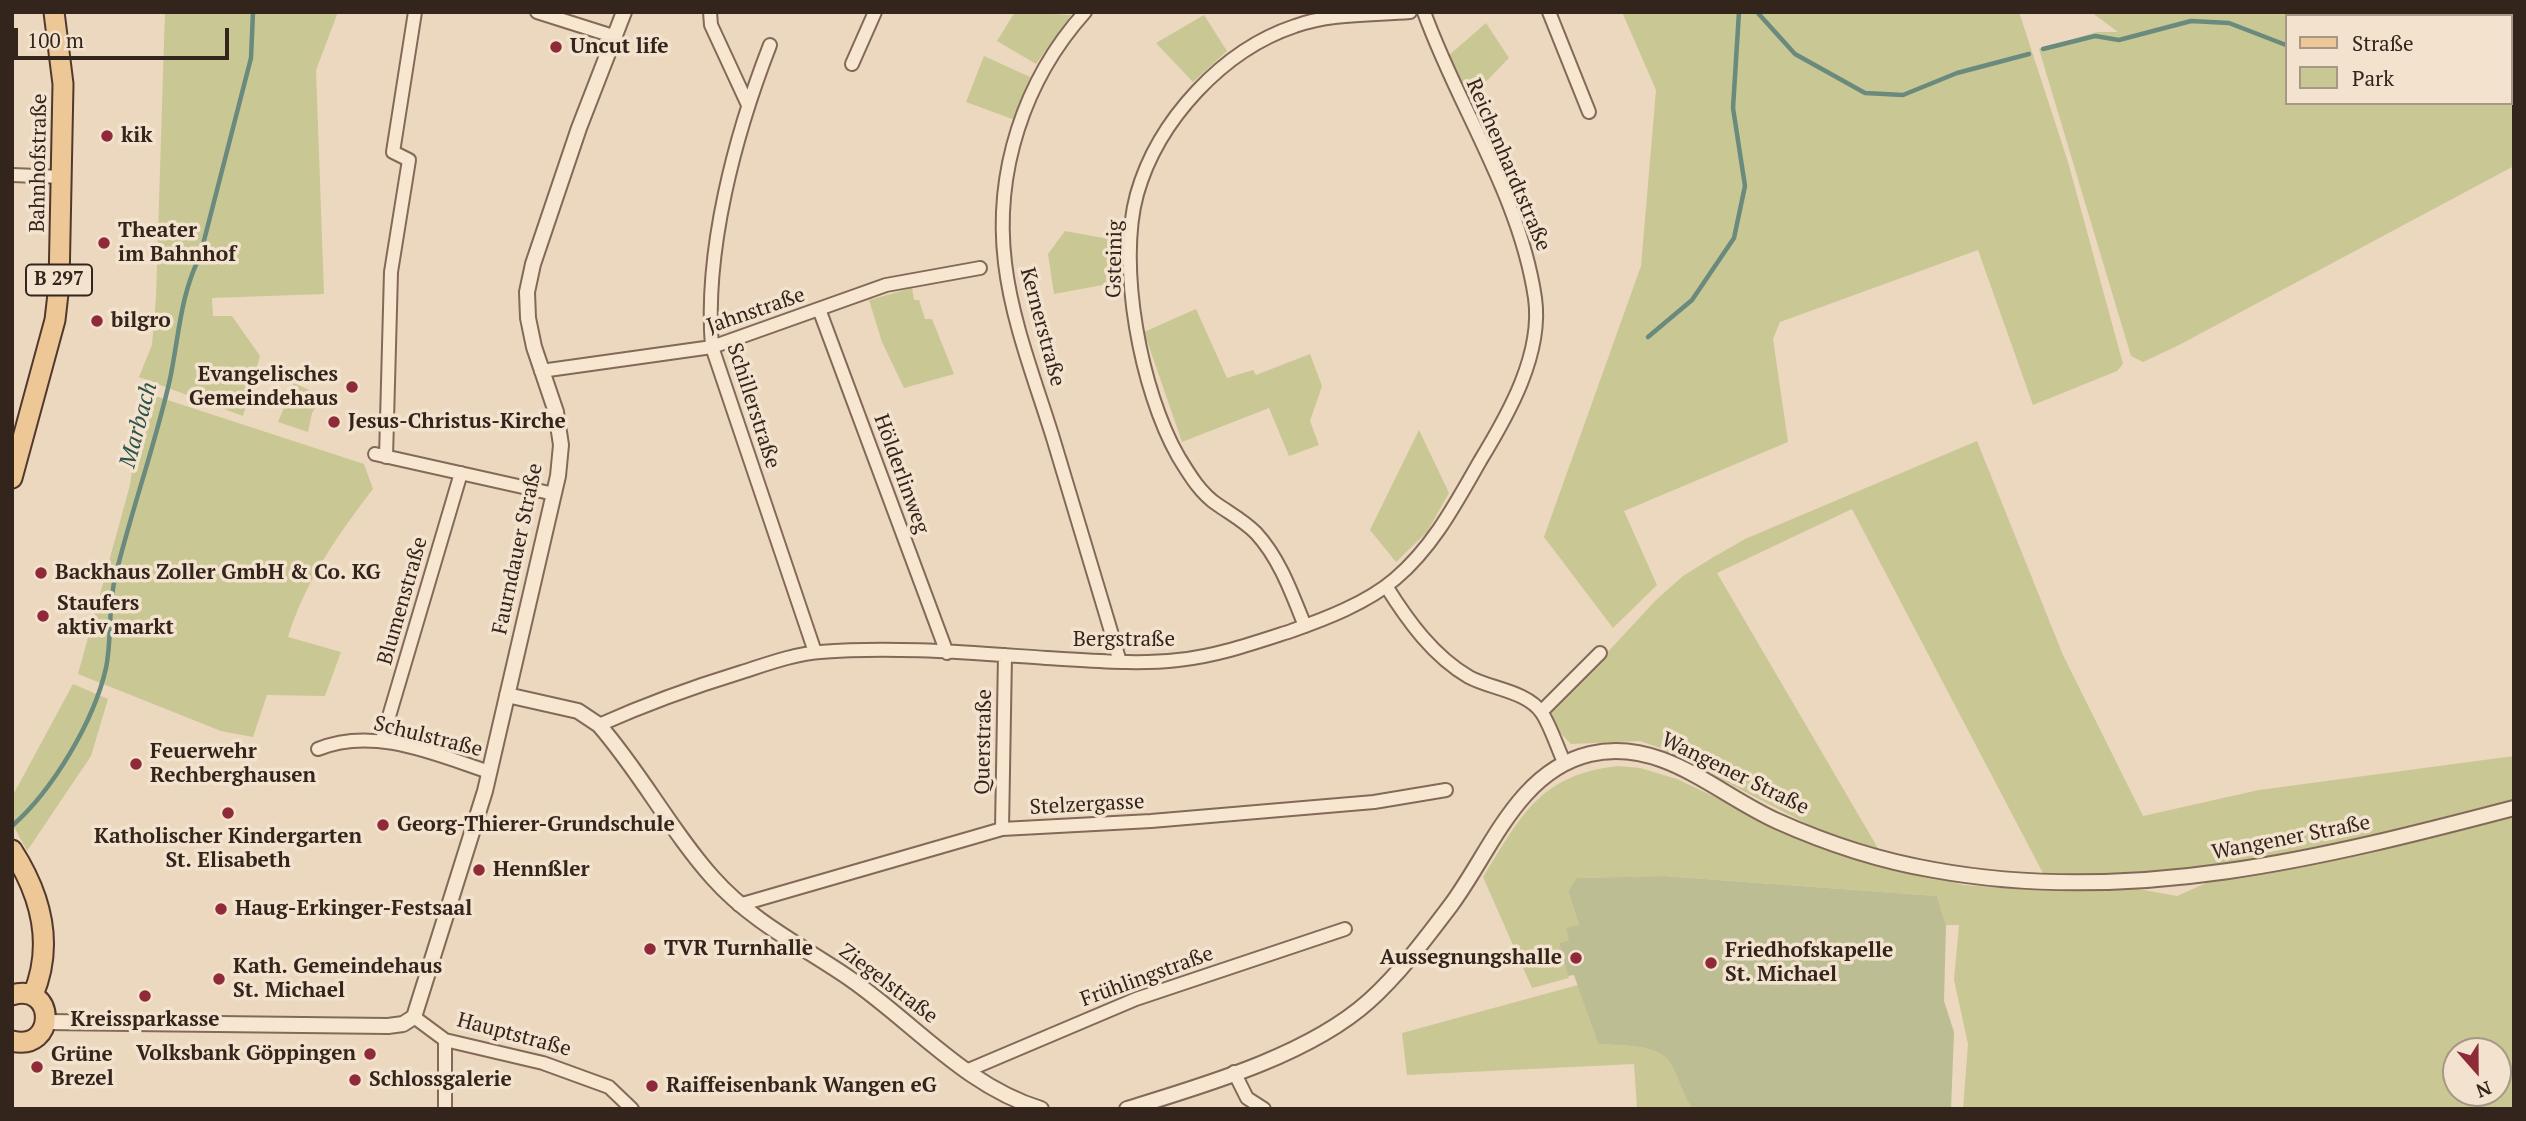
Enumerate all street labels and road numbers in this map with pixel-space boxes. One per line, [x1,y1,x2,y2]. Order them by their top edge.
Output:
street label: Reichenhardtstraße [1460,75,1556,255]
street label: Bahnhofstraße [25,93,53,233]
street label: Gsteinig [1102,220,1128,298]
road number: B 297 [26,264,92,296]
street label: Kernerstraße [1014,265,1070,389]
street label: Jahnstraße [704,282,808,340]
street label: Schillerstraße [721,340,785,472]
street label: Hölderlinweg [868,411,934,537]
street label: Faurndauer Straße [488,461,548,637]
street label: Blumenstraße [373,534,433,668]
street label: Bergstraße [1073,627,1175,653]
street label: Querstraße [970,689,998,795]
street label: Schulstraße [371,711,485,763]
street label: Wangener Straße [1657,727,1813,821]
street label: Stelzergasse [1029,789,1145,821]
street label: Wangener Straße [2210,810,2372,866]
street label: Ziegelstraße [834,939,942,1029]
street label: Frühlingstraße [1077,941,1217,1013]
street label: Hauptstraße [454,1008,574,1062]

